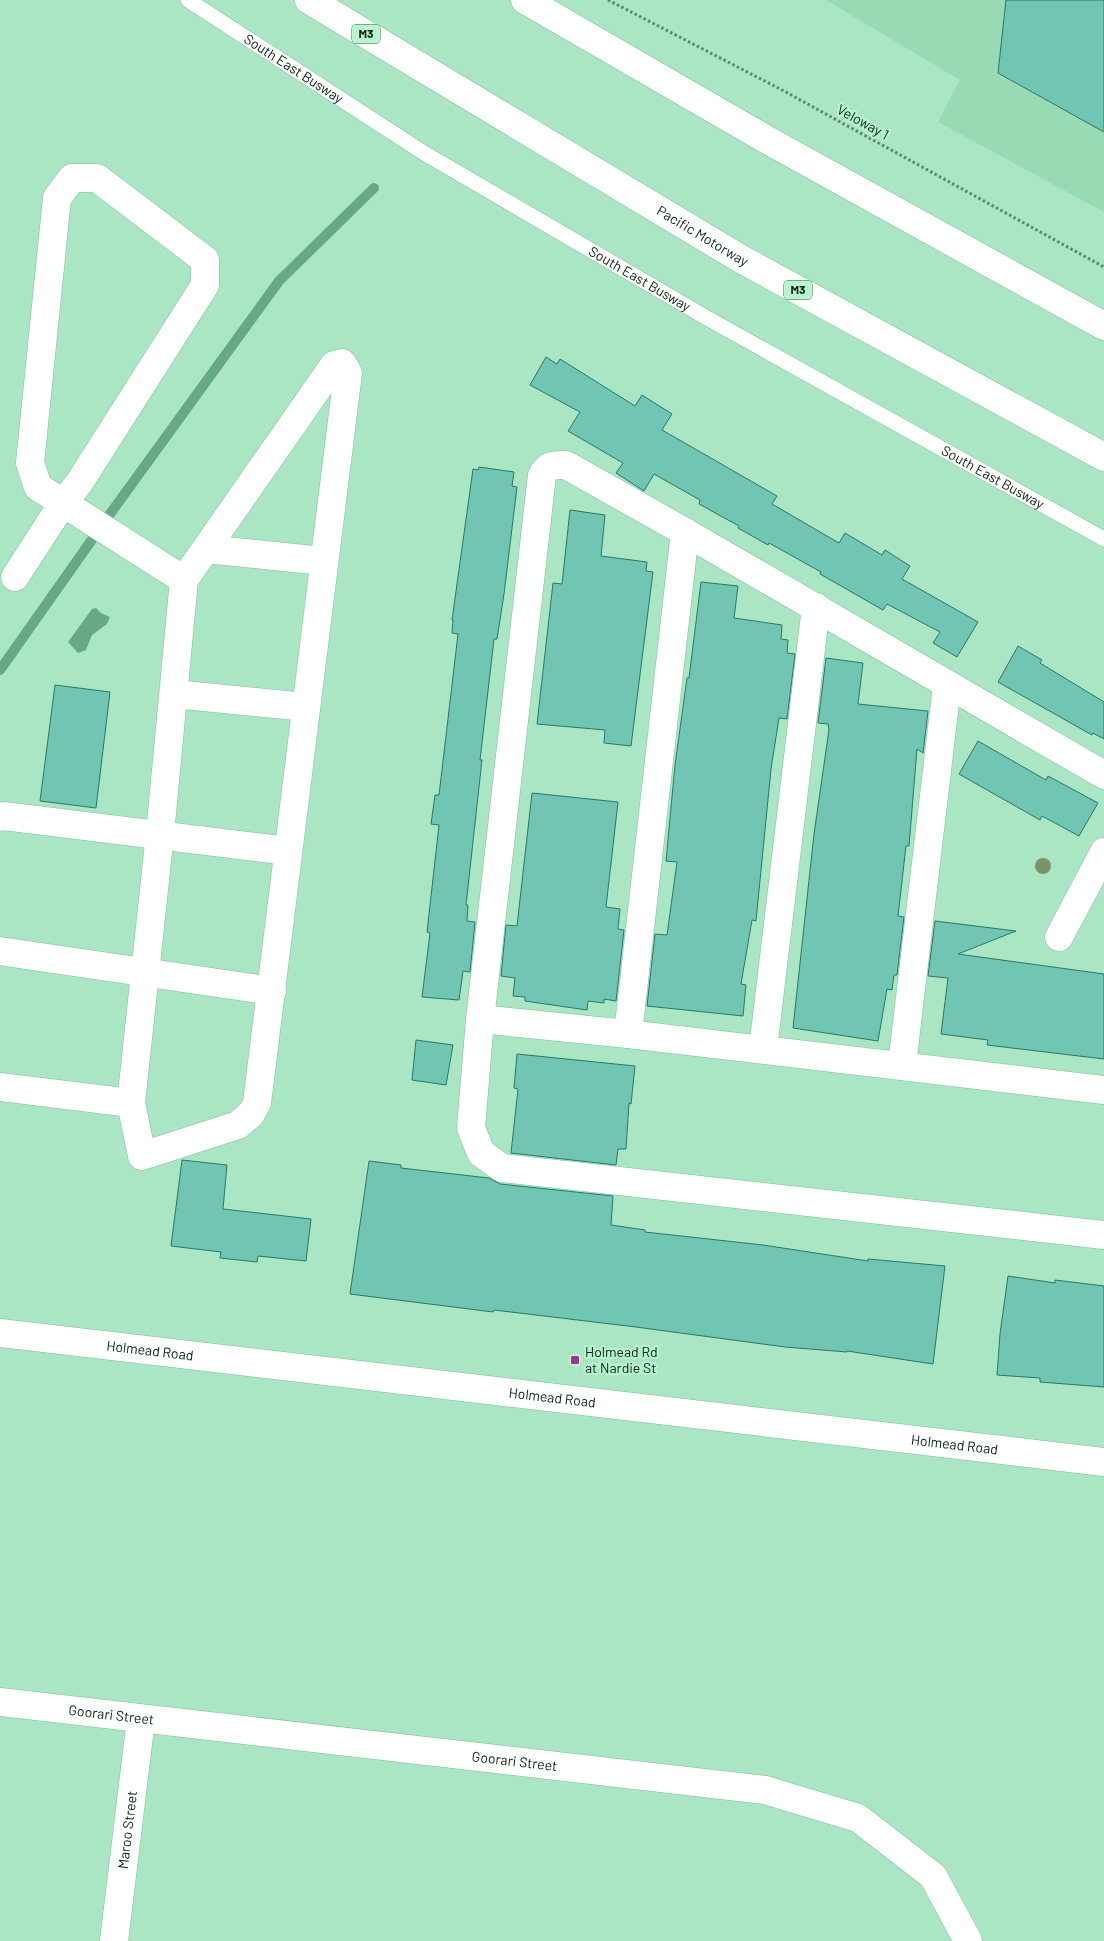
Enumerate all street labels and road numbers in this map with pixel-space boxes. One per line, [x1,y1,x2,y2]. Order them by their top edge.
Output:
road number: M3 [352,24,380,44]
street label: South East Busway [241,30,347,107]
street label: Veloway 1 [834,100,892,143]
street label: Pacific Motorway [654,202,752,270]
street label: South East Busway [586,242,694,315]
road number: M3 [784,280,812,300]
street label: South East Busway [939,441,1048,512]
street label: Holmead Road [106,1337,194,1364]
street label: Holmead Road [508,1384,597,1411]
street label: Holmead Road [910,1431,999,1458]
street label: Goorari Street [68,1701,155,1728]
street label: Goorari Street [471,1747,558,1774]
street label: Maroo Street [114,1790,140,1870]

